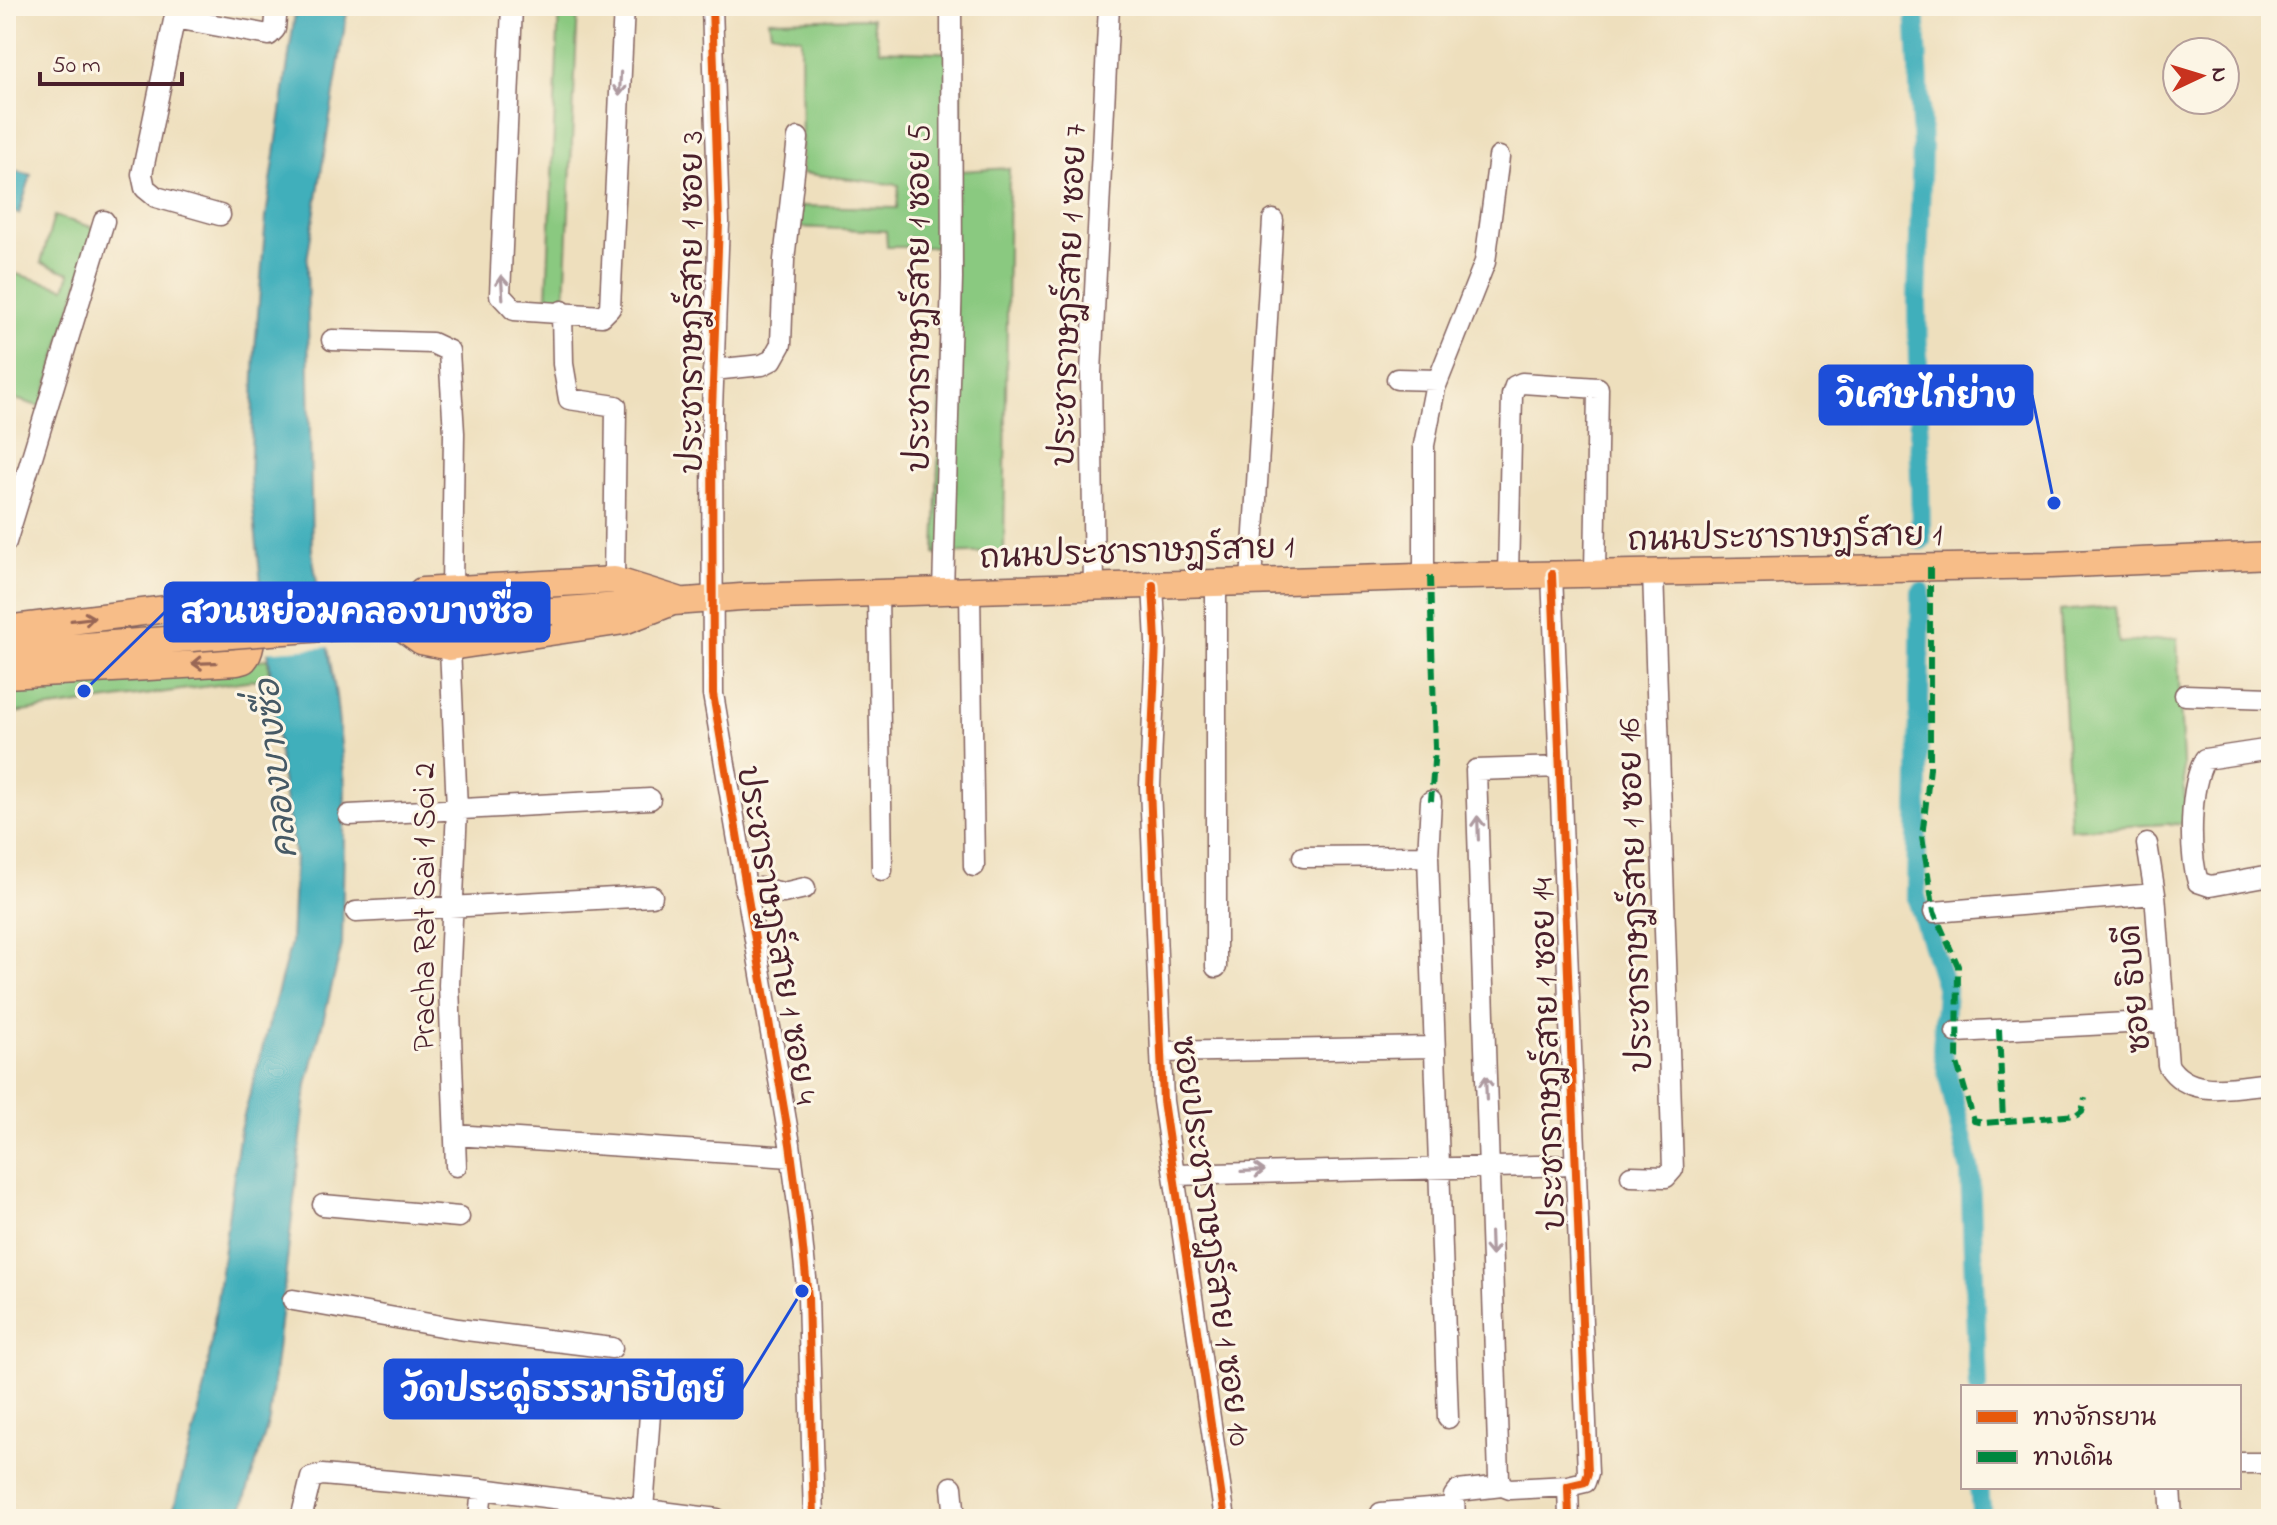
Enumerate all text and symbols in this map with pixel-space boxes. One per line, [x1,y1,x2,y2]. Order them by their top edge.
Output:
scale bar [40,36,182,86]
north arrow [2161,36,2241,116]
text: 50 m [52,49,101,84]
text: N [2201,66,2234,83]
one-way arrow [612,70,627,97]
street label: ประชาราษฎร์สาย 1 ซอย 7 [1041,123,1101,467]
street label: ประชาราษฎร์สาย 1 ซอย 5 [897,124,945,472]
street label: ประชาราษฎร์สาย 1 ซอย 3 [670,131,718,473]
one-way arrow [494,274,509,300]
callout: วิเศษไก่ย่าง [1820,366,2032,424]
text: วิเศษไก่ย่าง [1836,372,2016,424]
street label: ถนนประชาราษฎร์สาย 1 [1627,512,1943,566]
street label: ถนนประชาราษฎร์สาย 1 [979,525,1295,583]
text: สวนหย่อมคลองบางซื่อ [181,578,533,640]
callout: สวนหย่อมคลองบางซื่อ [165,583,549,641]
one-way arrow [70,612,96,627]
one-way arrow [191,655,218,671]
water label: คลองบางซื่อ [235,675,313,862]
street label: ประชาราษฎร์สาย 1 ซอย 16 [1607,717,1667,1073]
street label: Pracha Rat Sai 1 Soi 2 [403,762,450,1051]
street label: ประชาราษฎร์สาย 1 ซอย 4 [722,763,828,1108]
one-way arrow [1471,815,1486,842]
street label: ประชาราษฎร์สาย 1 ซอย 14 [1520,877,1580,1231]
street label: ซอย ธิบดี [2107,922,2166,1055]
street label: ซอยประชาราษฎร์สาย 1 ซอย 10 [1157,1033,1263,1449]
one-way arrow [1479,1075,1494,1102]
one-way arrow [1239,1164,1266,1179]
one-way arrow [1484,1230,1499,1257]
callout: วัดประดู่ธรรมาธิปัตย์ [385,1360,742,1418]
text: วัดประดู่ธรรมาธิปัตย์ [400,1366,726,1418]
legend [1961,1385,2241,1489]
text: ทางจักรยาน [2033,1402,2156,1437]
text: ทางเดิน [2033,1442,2113,1477]

